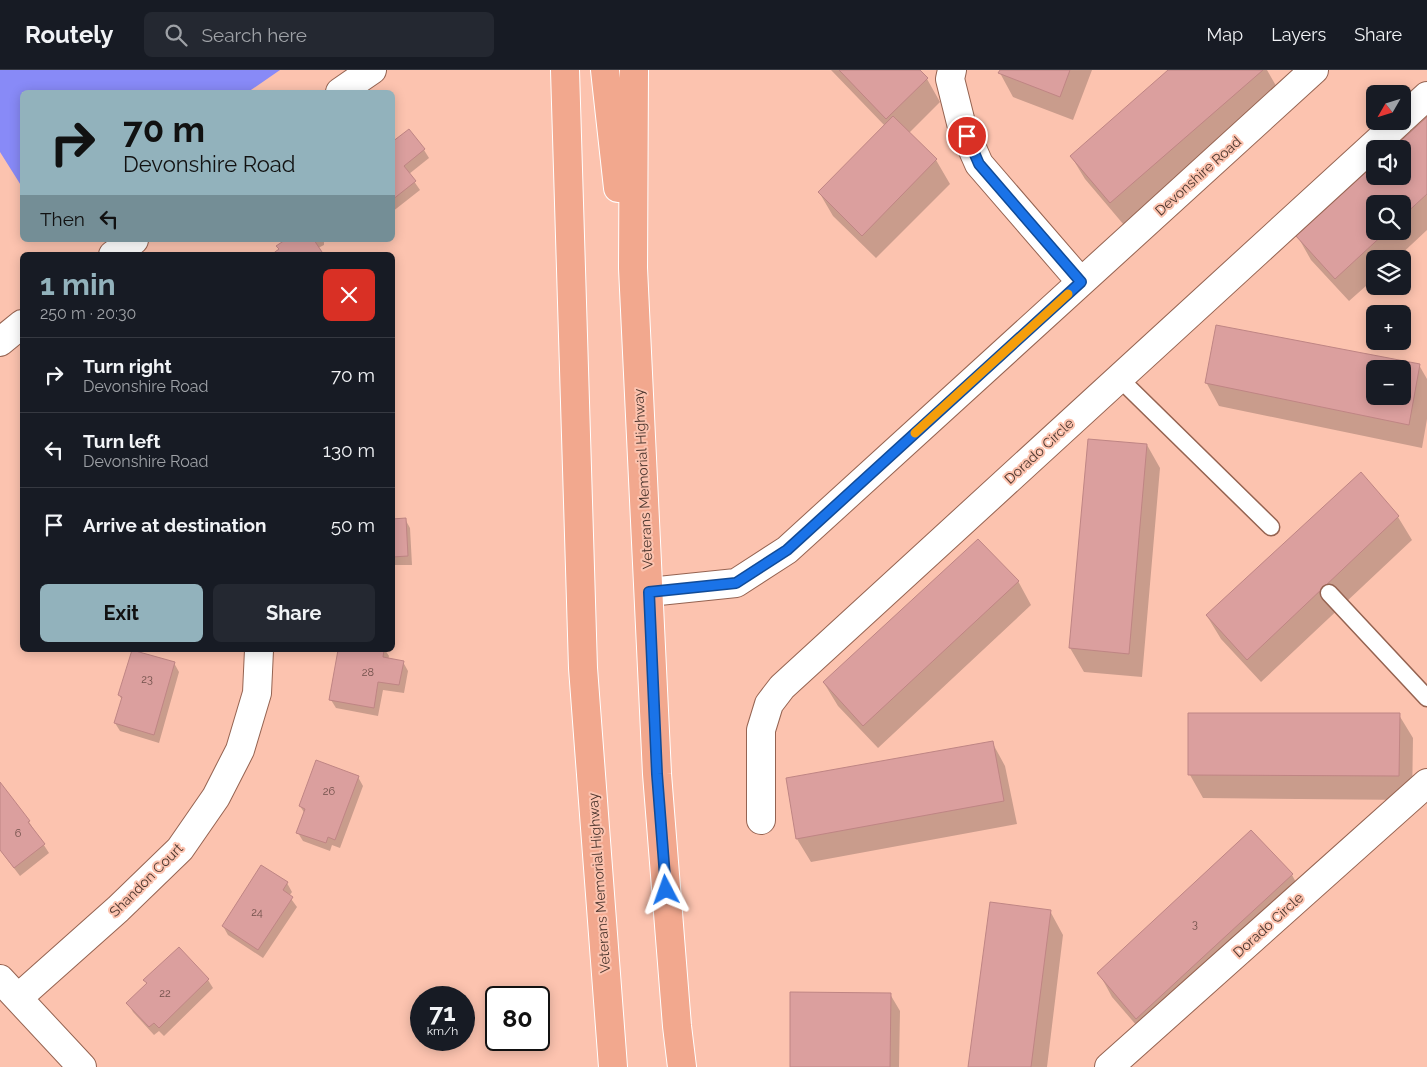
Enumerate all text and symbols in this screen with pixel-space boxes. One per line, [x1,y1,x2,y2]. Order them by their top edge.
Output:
search box [144,12,494,57]
text: Routely [25,20,114,49]
icon: search [162,21,190,49]
text: Search here [202,24,307,46]
text: Map [1207,24,1243,45]
text: Layers [1271,24,1326,45]
text: Share [1354,24,1402,45]
north arrow [1366,85,1411,130]
map controls [1366,85,1411,405]
text: 70 m [123,109,205,150]
icon: right [40,110,105,175]
pin [946,115,988,157]
icon: arrive [953,122,981,150]
street label: Devonshire Road [1152,133,1244,219]
button: sound [1366,140,1411,185]
text: Devonshire Road [123,151,296,177]
button: search [1366,195,1411,240]
icon: left [95,205,123,233]
text: Then [40,208,85,230]
button: layers [1366,250,1411,295]
text: 1 min [40,267,116,302]
button: close [323,269,375,321]
text: 250 m · 20:30 [40,304,136,323]
button: + [1366,305,1411,350]
text: Turn right [83,355,172,377]
button: − [1366,360,1411,405]
icon: right [40,361,68,389]
text: 70 m [331,364,375,386]
text: Devonshire Road [83,377,208,396]
street label: Veterans Memorial Highway [630,388,656,570]
street label: Dorado Circle [1001,415,1077,487]
text: Turn left [83,430,160,452]
icon: left [40,436,68,464]
text: 130 m [323,439,375,461]
text: Devonshire Road [83,452,208,471]
icon: arrive [40,511,68,539]
text: Arrive at destination [83,514,267,536]
text: 50 m [331,514,375,536]
button: Exit [40,584,203,642]
button: Share [213,584,375,642]
house number: 28 [362,666,374,679]
house number: 23 [141,673,153,686]
house number: 26 [323,785,336,798]
street label: Veterans Memorial Highway [585,792,613,974]
house number: 6 [15,827,22,840]
street label: Shandon Court [106,840,186,920]
position arrow [639,863,691,915]
street label: Dorado Circle [1230,889,1306,961]
house number: 24 [251,906,263,919]
house number: 3 [1192,918,1198,931]
speed limit sign: 80 [485,986,550,1051]
house number: 22 [159,987,171,1000]
text: 71 [429,997,456,1027]
text: km/h [427,1024,458,1038]

